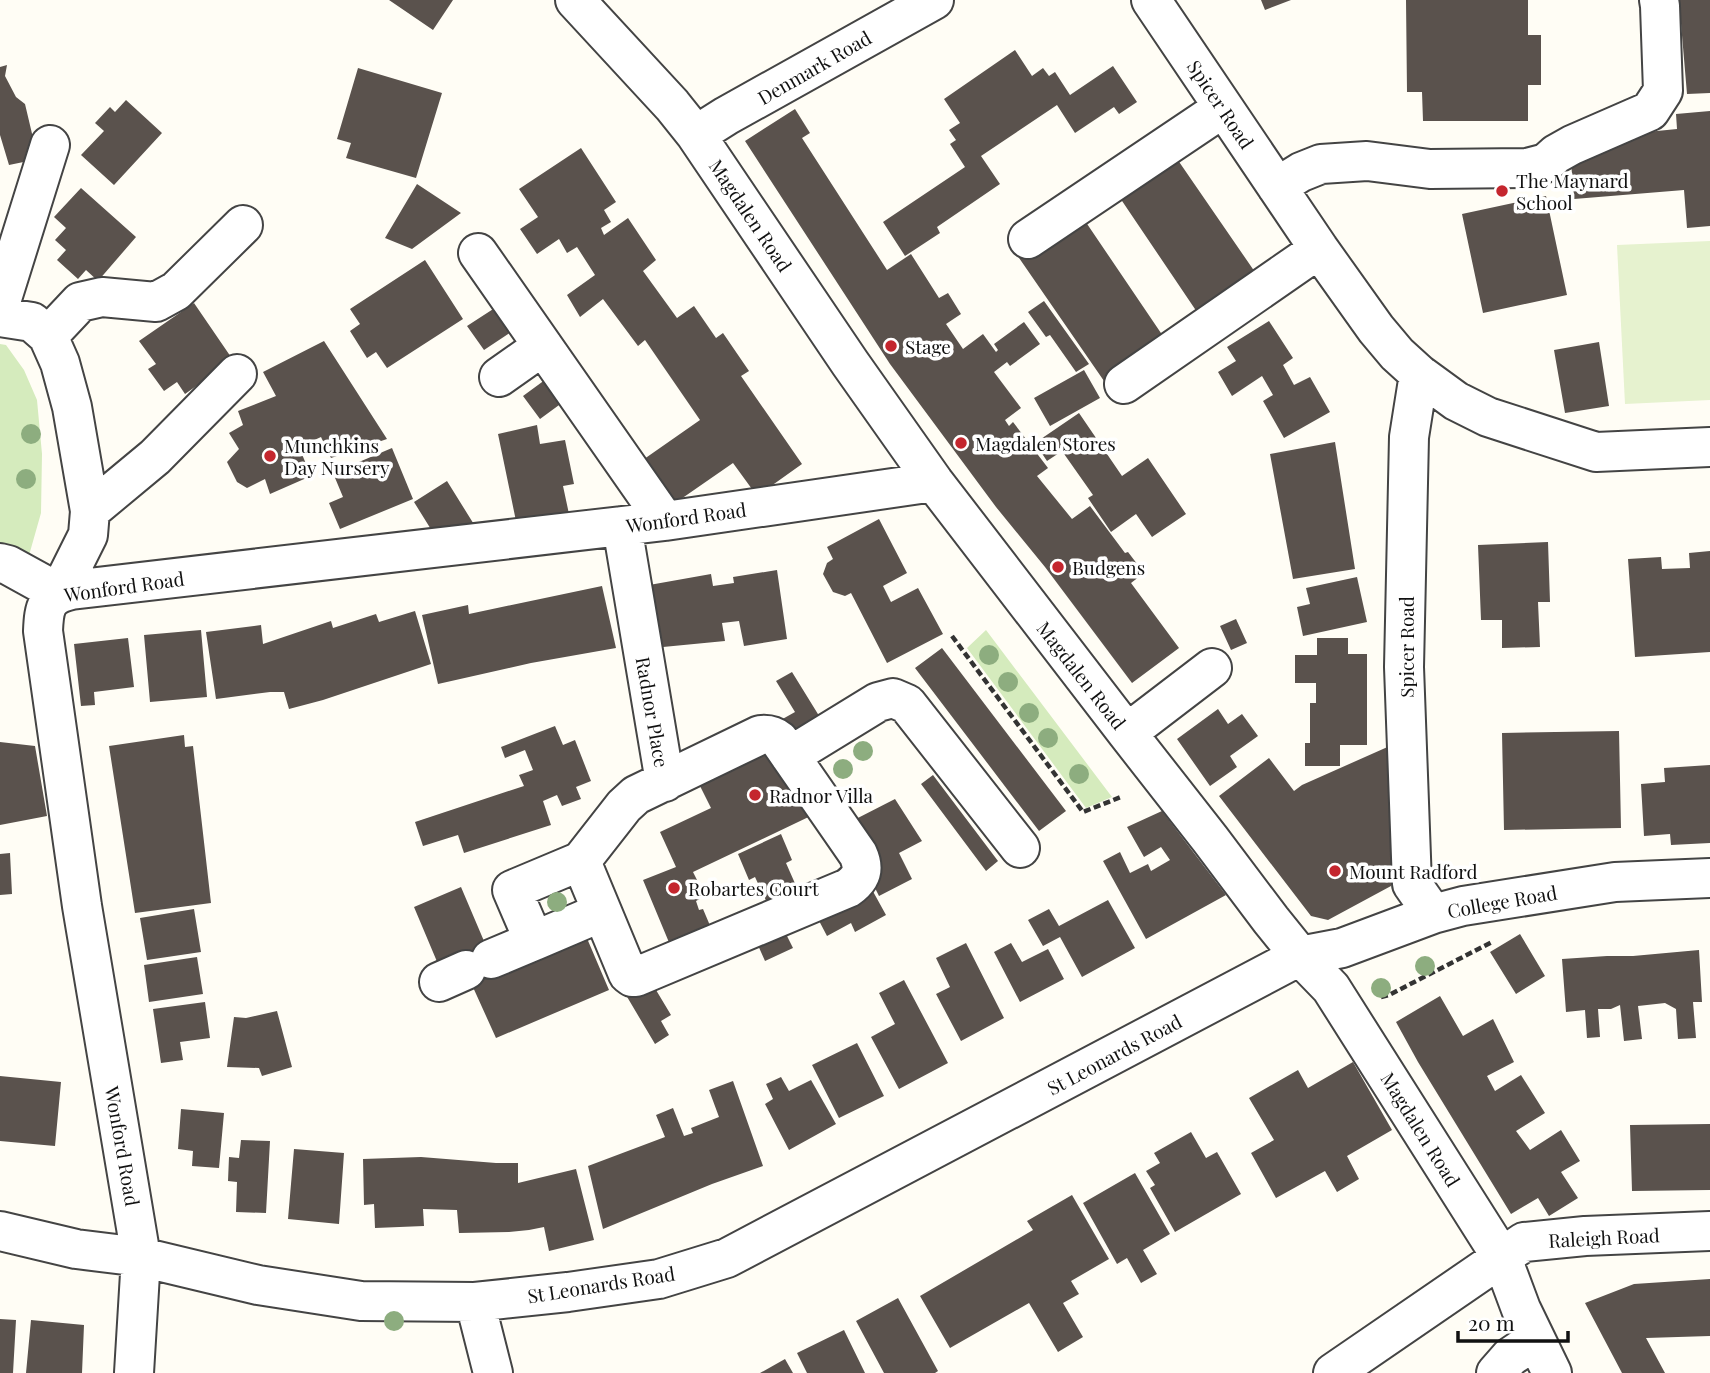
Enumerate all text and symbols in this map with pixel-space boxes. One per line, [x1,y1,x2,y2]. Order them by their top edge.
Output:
street label: Denmark Road [752,24,876,110]
street label: Spicer Road [1182,55,1260,153]
street label: Magdalen Road [704,154,798,276]
place label: The Maynard School [1516,167,1629,215]
marker: The Maynard School [1494,183,1510,199]
place label: Stage [905,333,951,359]
marker: Stage [883,338,899,354]
place label: Magdalen Stores [975,430,1116,456]
place label: Munchkins Day Nursery [284,432,390,480]
marker: Magdalen Stores [953,435,969,451]
marker: Munchkins Day Nursery [262,448,278,464]
street label: Wonford Road [623,496,748,538]
place label: Budgens [1072,554,1145,580]
marker: Budgens [1050,559,1066,575]
street label: Wonford Road [61,565,186,607]
street label: Spicer Road [1393,596,1419,698]
street label: Magdalen Road [1032,616,1132,734]
street label: Radnor Place [630,655,676,769]
place label: Radnor Villa [769,782,874,808]
marker: Radnor Villa [747,787,763,803]
place label: Mount Radford [1349,858,1477,884]
marker: Mount Radford [1327,863,1343,879]
place label: Robartes Court [688,875,819,901]
street label: College Road [1445,879,1559,923]
marker: Robartes Court [666,880,682,896]
street label: St Leonards Road [1042,1008,1186,1100]
street label: Magdalen Road [1375,1067,1467,1191]
street label: Wonford Road [100,1083,146,1208]
street label: Raleigh Road [1548,1221,1660,1253]
street label: St Leonards Road [525,1260,677,1308]
scale bar [1458,1300,1568,1344]
text: 20 m [1468,1308,1515,1336]

